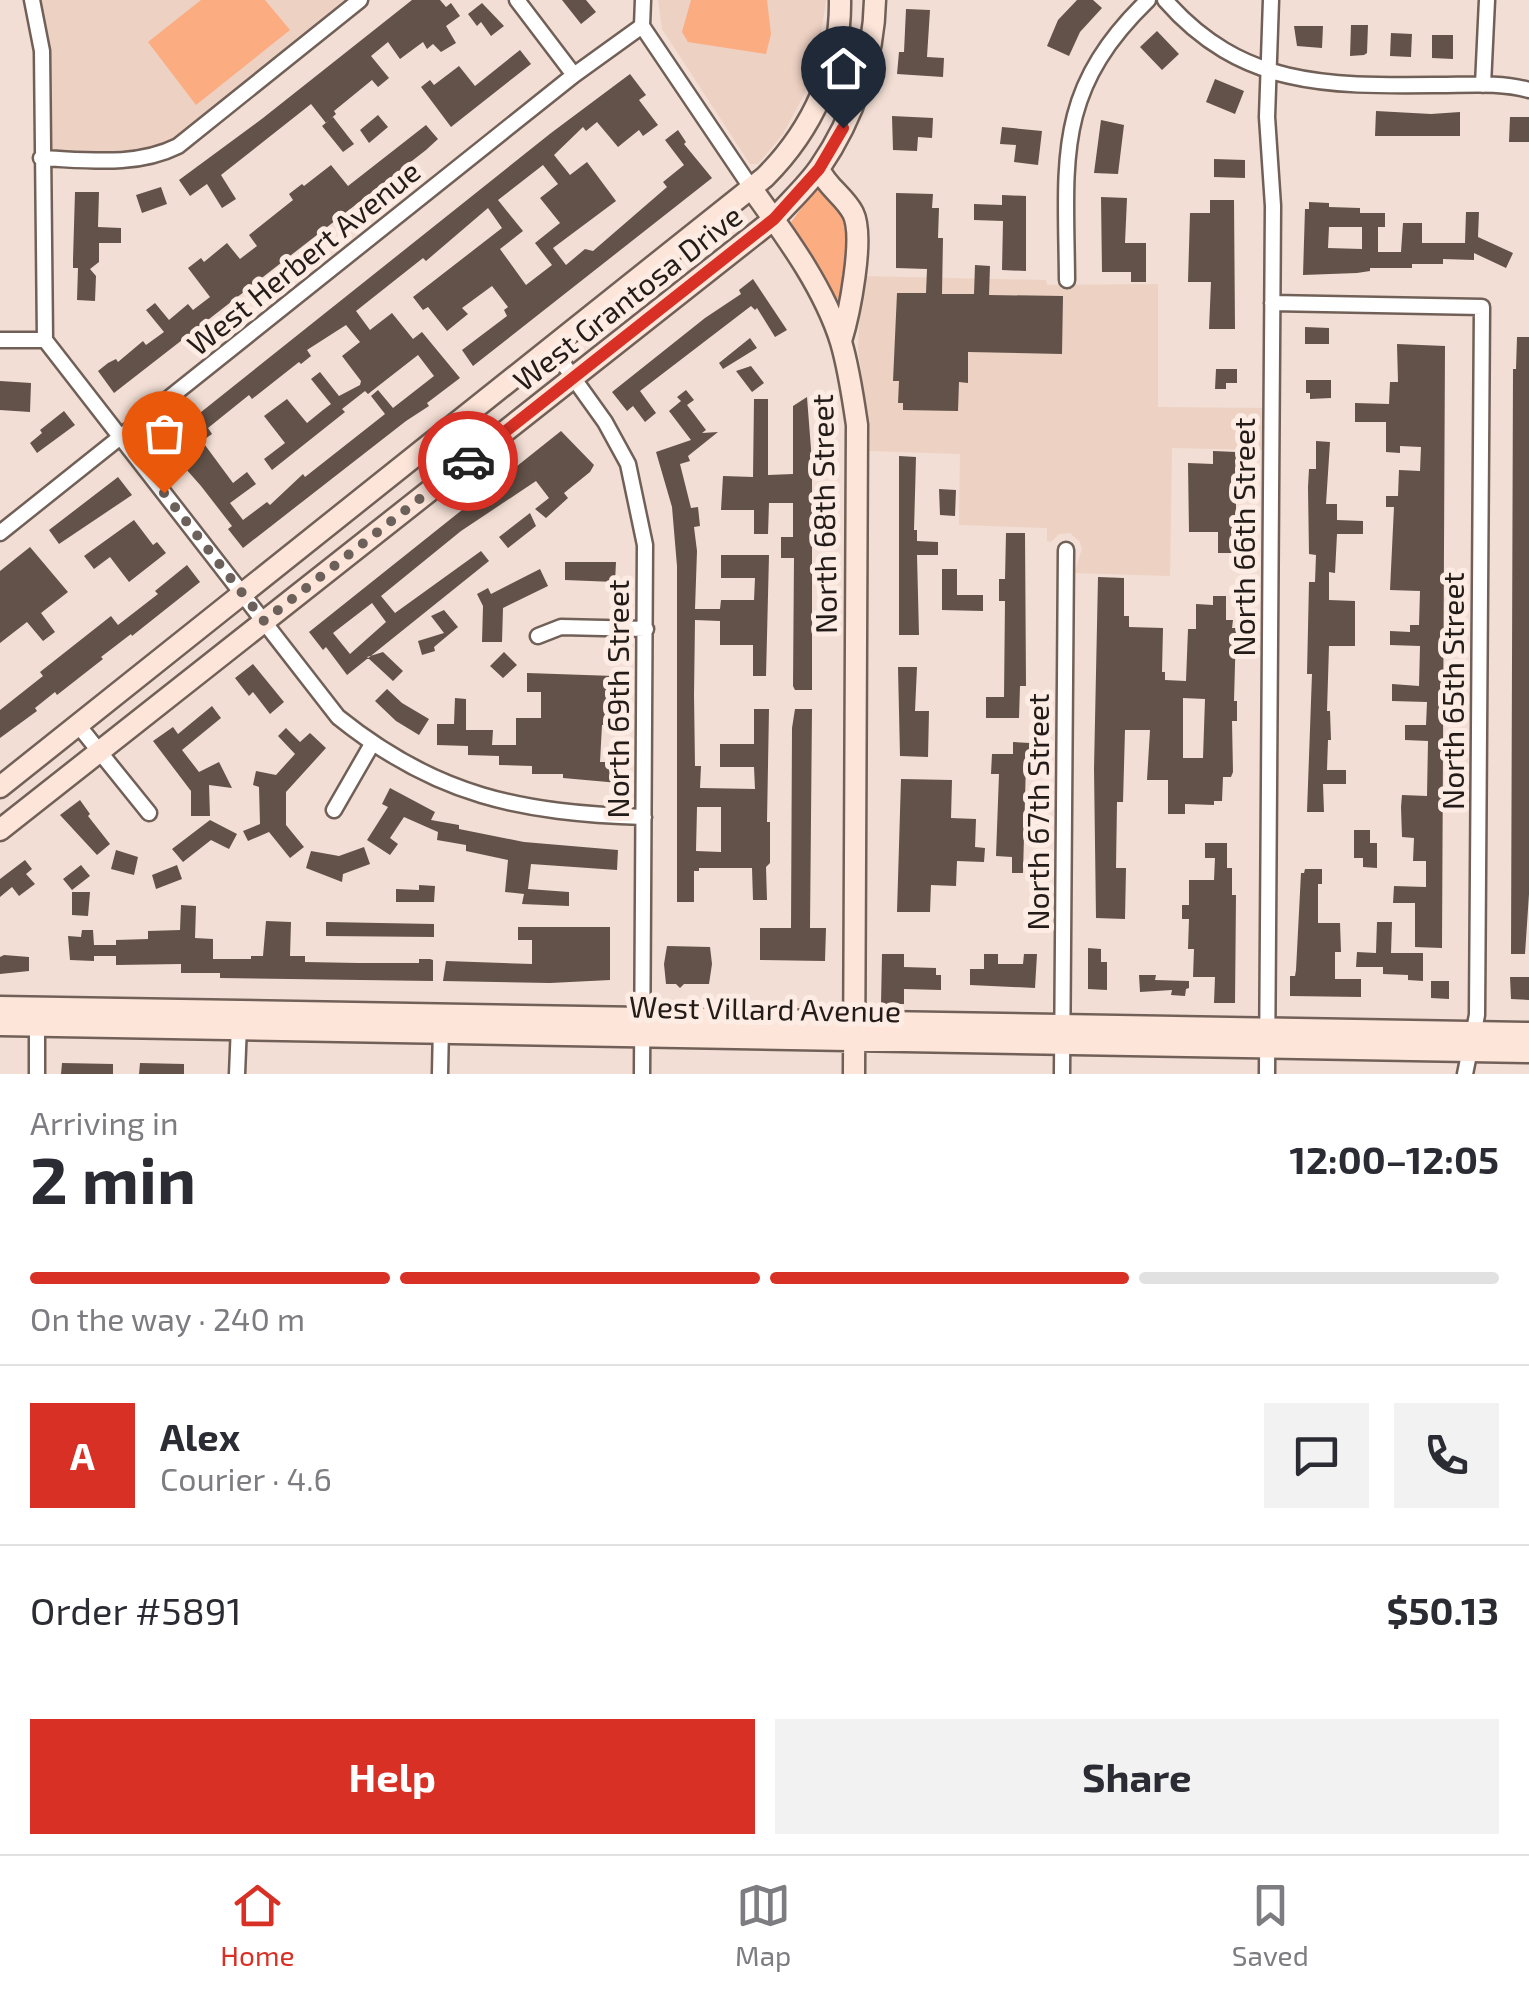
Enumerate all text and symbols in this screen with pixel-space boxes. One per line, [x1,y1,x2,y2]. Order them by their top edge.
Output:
pin [801,26,886,129]
icon: home [816,41,871,96]
street label: West Herbert Avenue [179,152,427,362]
street label: West Grantosa Drive [506,197,748,397]
pin [122,391,207,494]
street label: North 68th Street [803,394,843,634]
icon: bag [137,406,192,461]
courier [418,411,518,511]
street label: North 66th Street [1225,417,1261,657]
icon: car [441,434,496,489]
street label: North 65th Street [1434,572,1470,810]
street label: North 69th Street [599,579,635,819]
street label: North 67th Street [1019,693,1055,931]
street label: West Villard Avenue [629,988,901,1028]
text: Arriving in [30,1103,179,1141]
text: 12:00–12:05 [1290,1136,1499,1182]
text: 2 min [30,1139,196,1217]
text: On the way · 240 m [30,1299,305,1337]
button: chat [1264,1403,1369,1508]
button: phone [1394,1403,1499,1508]
text: Alex [160,1413,240,1459]
text: A [70,1432,95,1478]
text: Courier · 4.6 [160,1459,332,1497]
text: Order #5891 [30,1587,242,1633]
text: $50.13 [1386,1587,1499,1633]
button: Help [30,1719,755,1834]
button: Share [775,1719,1499,1834]
tab: Home [220,1878,294,1972]
tab: Map [735,1878,791,1972]
tab: Saved [1232,1878,1309,1972]

